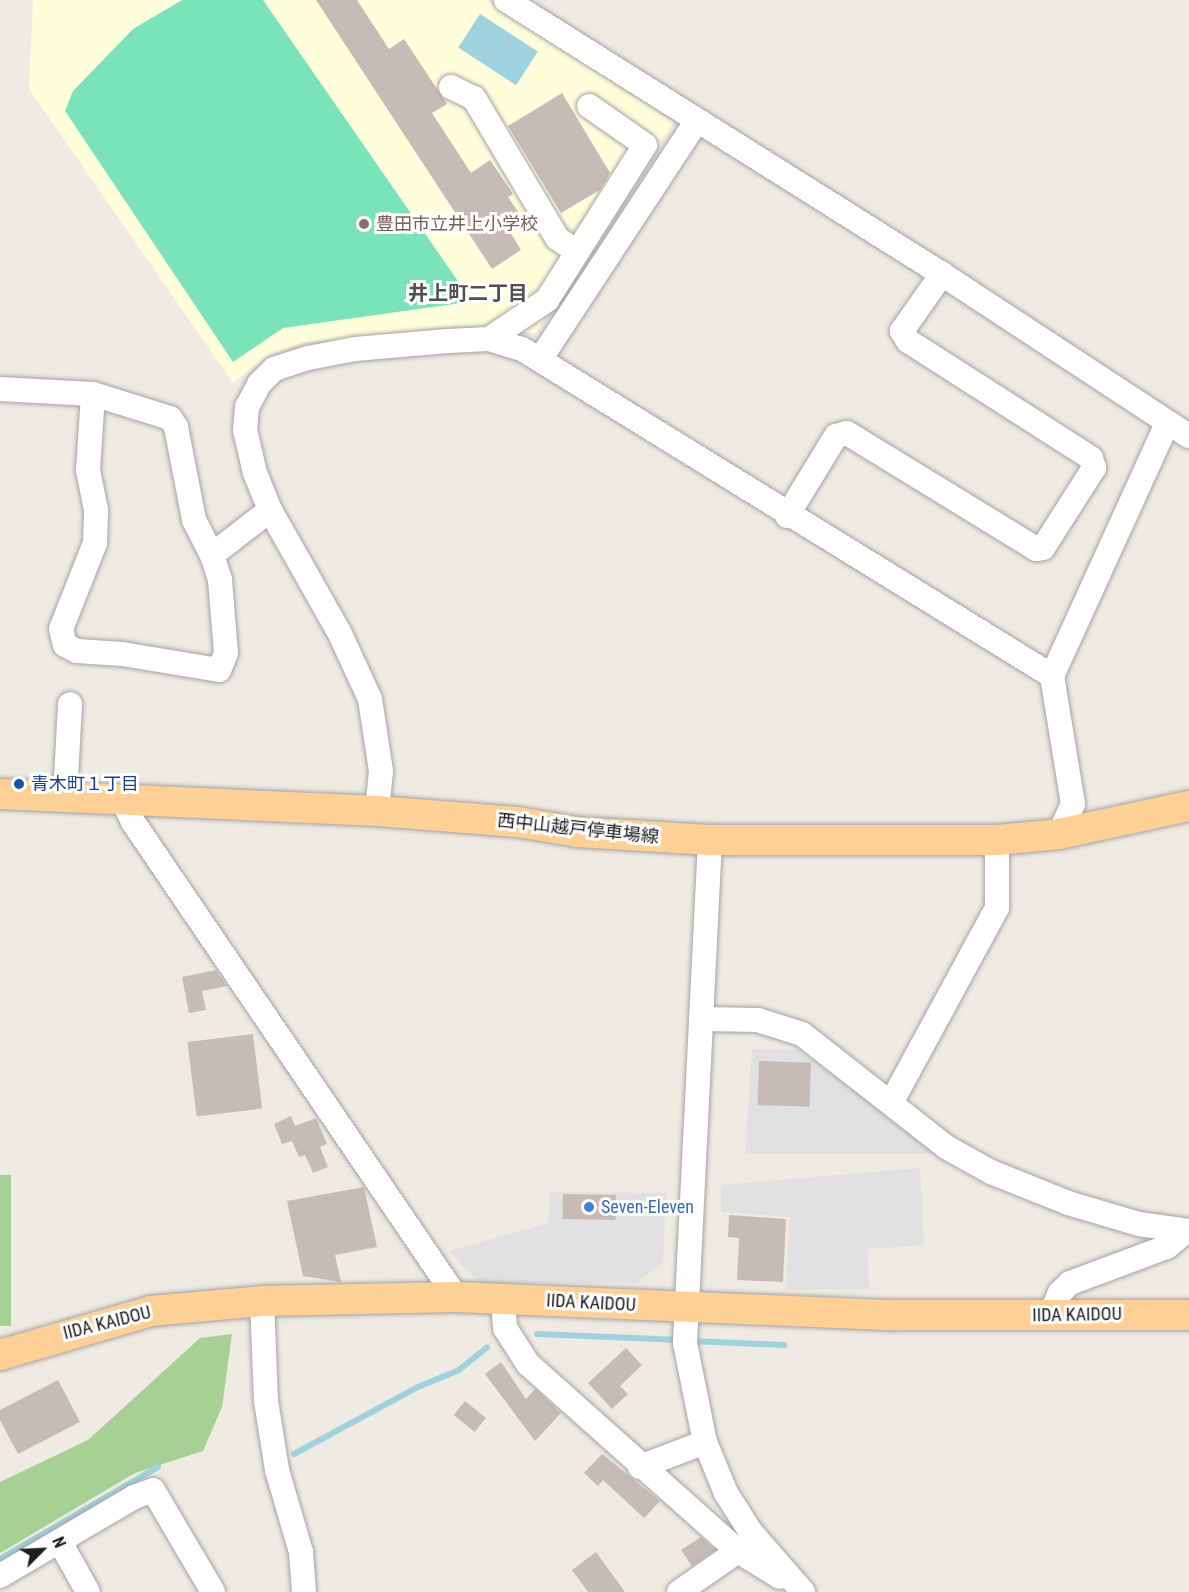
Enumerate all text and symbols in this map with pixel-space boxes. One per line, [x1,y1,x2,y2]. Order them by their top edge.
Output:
place label: 豊田市立井上小学校 [376,213,538,235]
marker: 豊田市立井上小学校 [357,217,371,231]
district label: 井上町二丁目 [408,281,528,305]
place label: 青木町１丁目 [31,773,139,795]
marker: 青木町１丁目 [12,777,26,791]
street label: 西中山越戸停車場線 [496,810,660,848]
place label: Seven-Eleven [601,1196,694,1218]
marker: Seven-Eleven [582,1200,596,1214]
street label: IIDA KAIDOU [546,1290,636,1316]
street label: IIDA KAIDOU [61,1302,153,1344]
street label: IIDA KAIDOU [1032,1303,1122,1327]
north arrow [12,1520,72,1580]
text: N [48,1534,70,1551]

